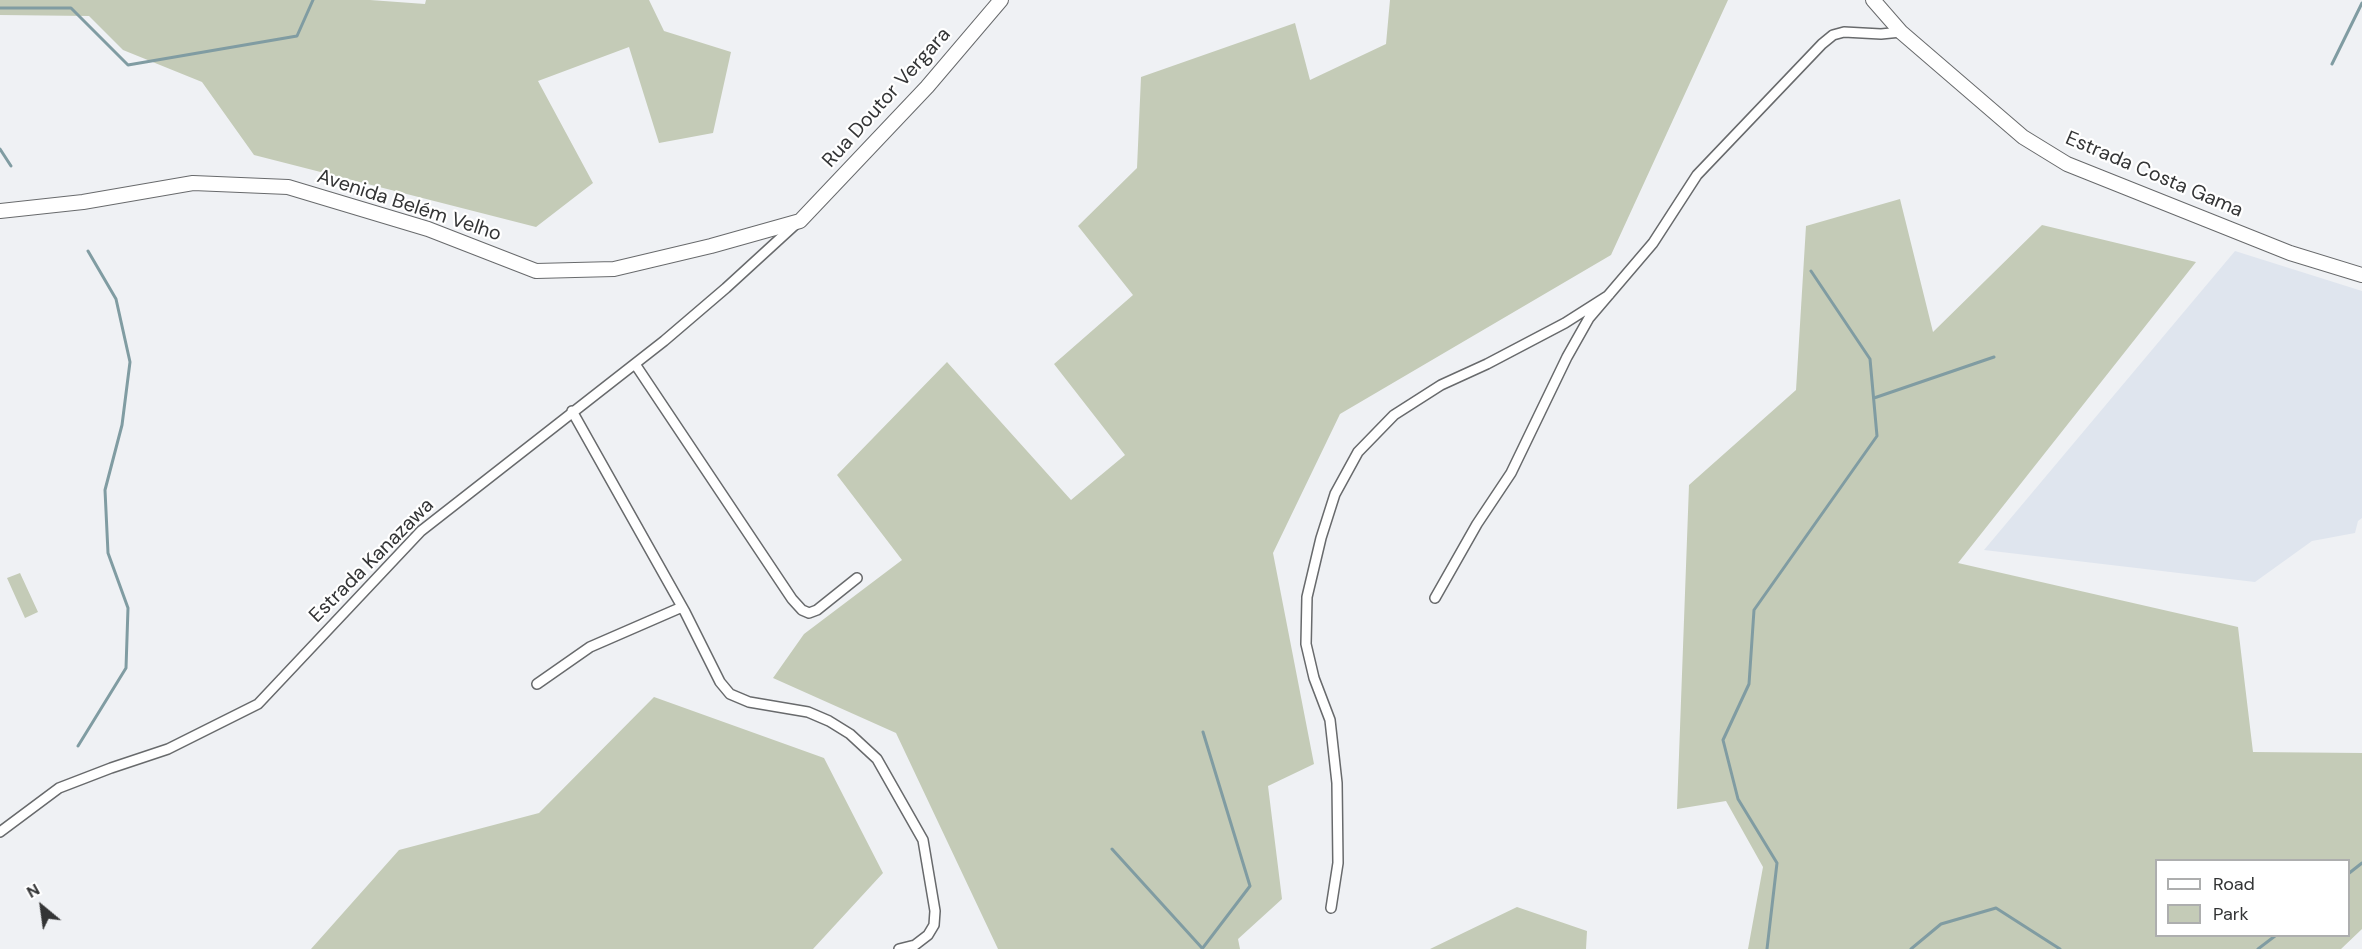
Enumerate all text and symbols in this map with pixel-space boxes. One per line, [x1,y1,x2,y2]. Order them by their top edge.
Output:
street label: Rua Doutor Vergara [818,23,956,173]
street label: Estrada Costa Gama [2062,127,2246,223]
street label: Avenida Belém Velho [314,165,504,247]
street label: Estrada Kanazawa [305,494,439,628]
legend [2155,859,2350,937]
text: Road [2213,872,2255,896]
north arrow [12,877,72,937]
text: N [23,879,43,903]
text: Park [2213,902,2249,926]

